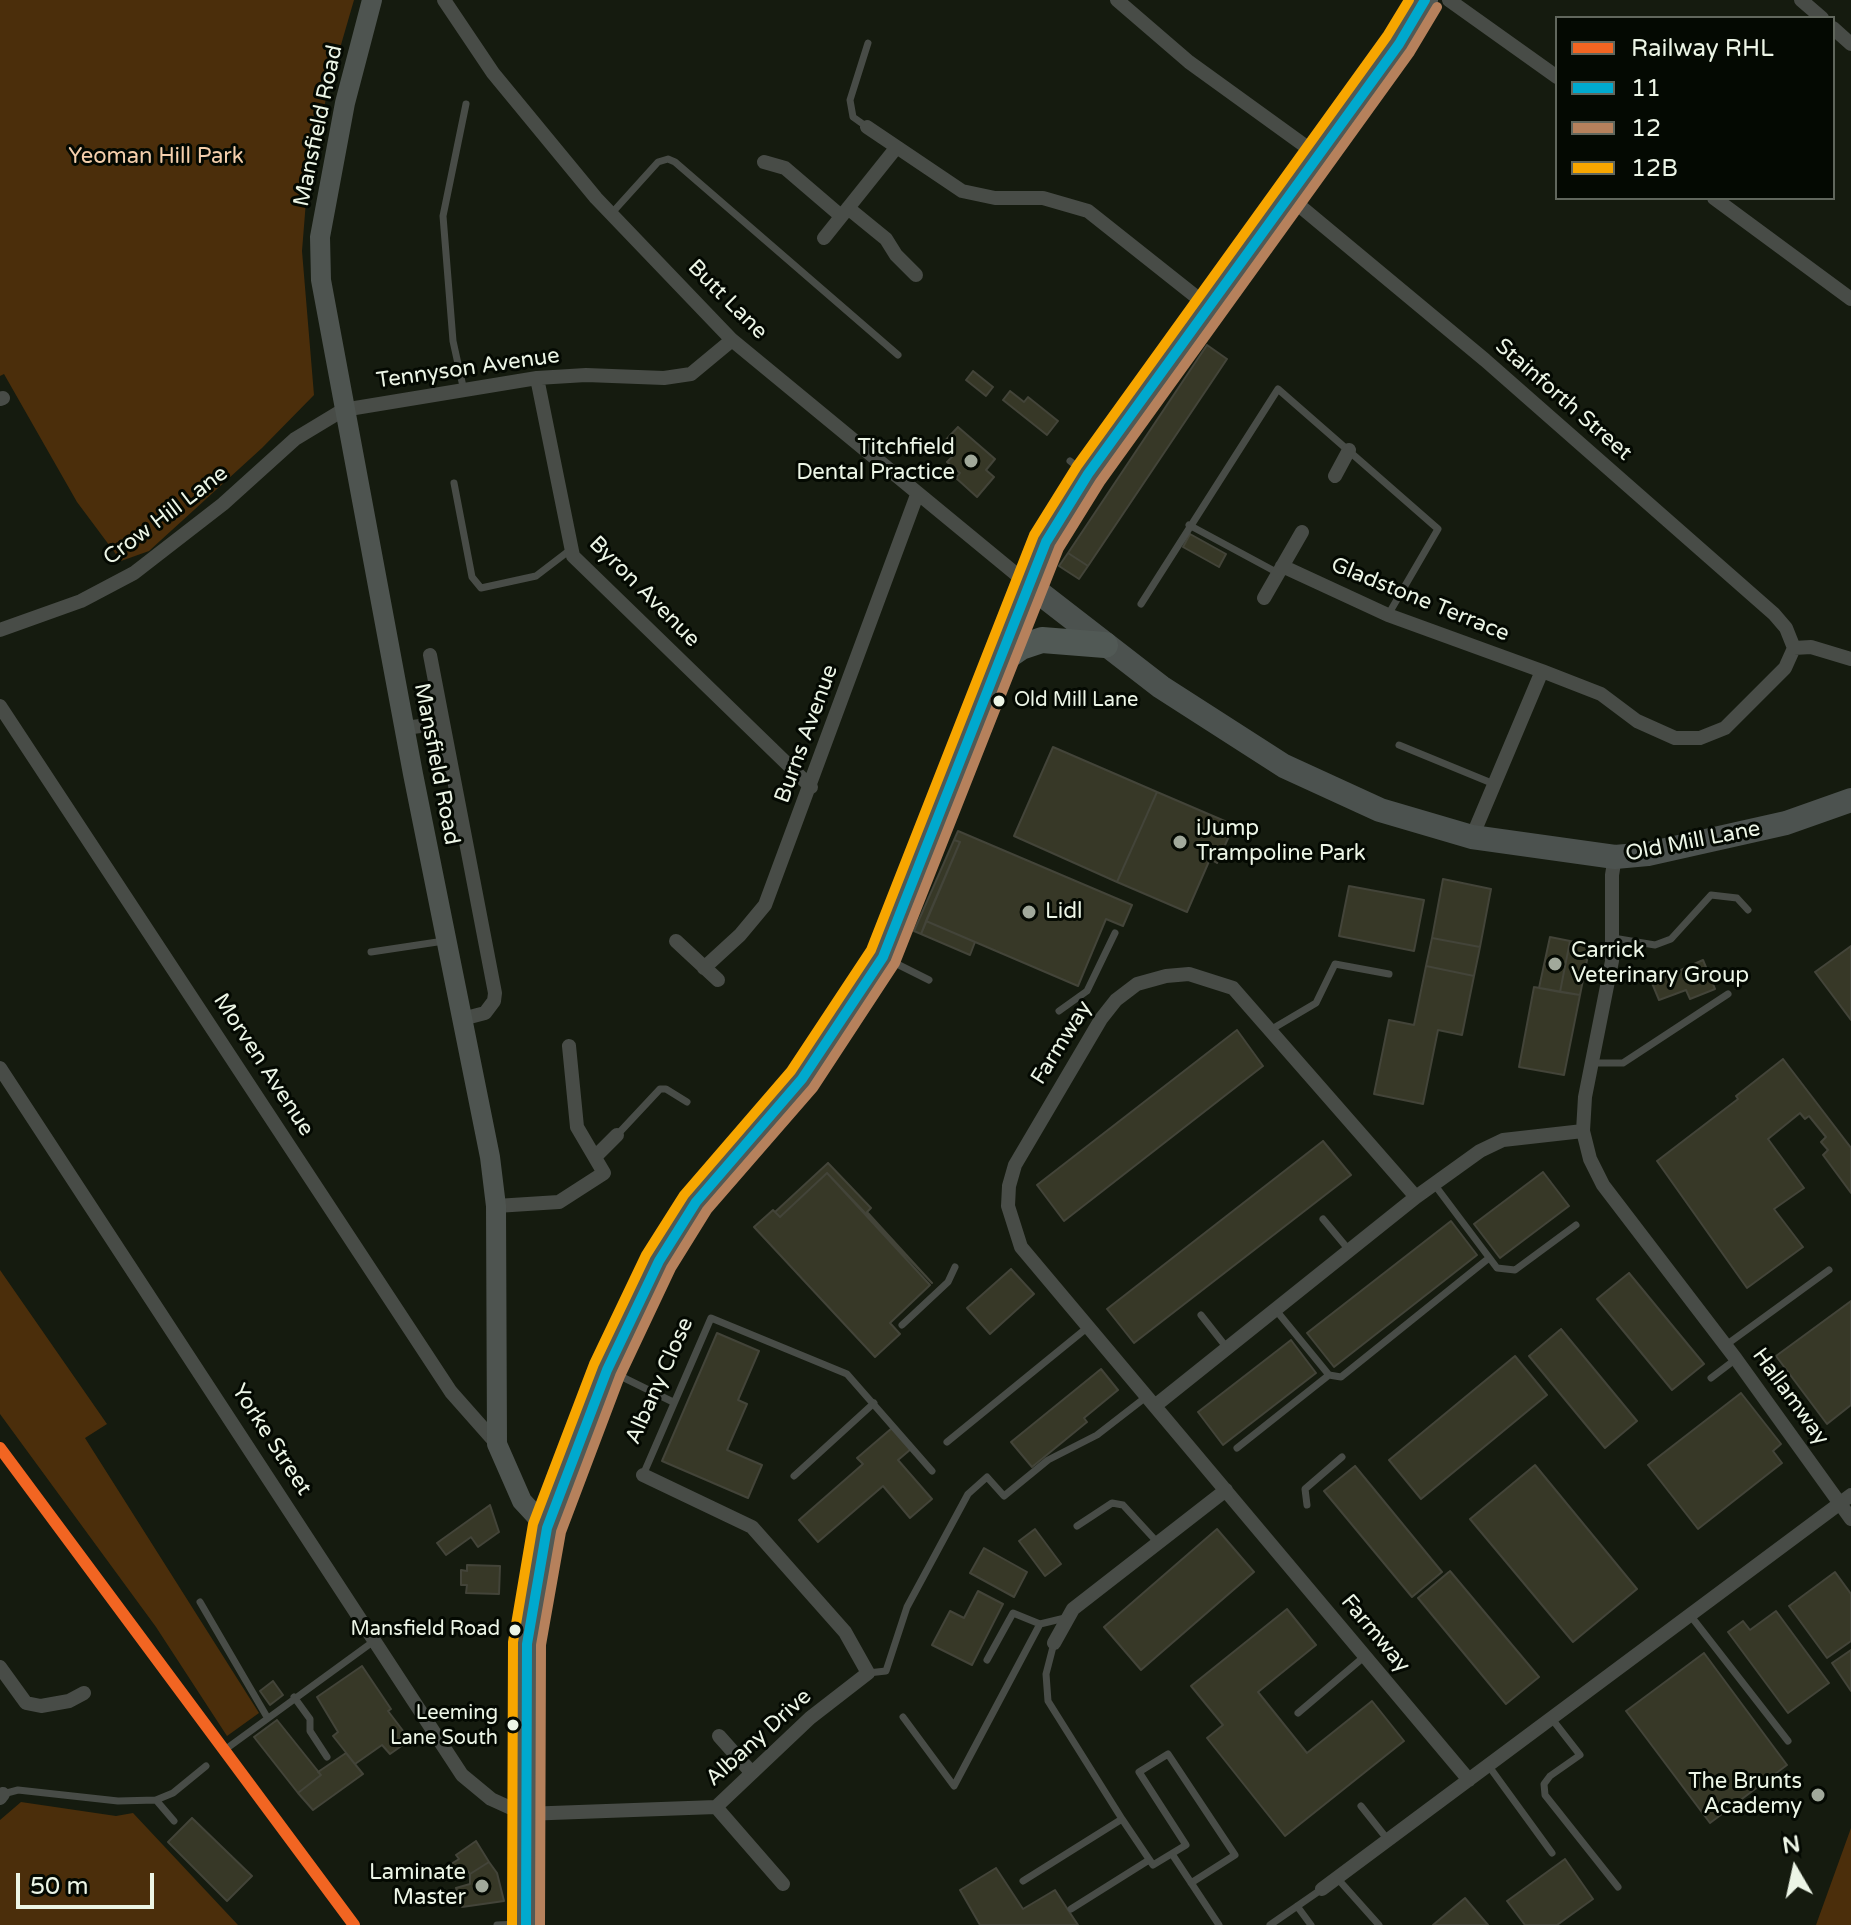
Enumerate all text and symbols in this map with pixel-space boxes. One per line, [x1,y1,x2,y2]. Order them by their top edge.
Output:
legend [1555,16,1835,200]
text: Railway RHL [1631,34,1774,63]
street label: Mansfield Road [289,43,349,209]
text: 11 [1631,74,1661,103]
text: 12 [1631,114,1661,143]
park label: Yeoman Hill Park [68,144,244,170]
text: 12B [1631,154,1678,183]
street label: Butt Lane [682,255,772,345]
street label: Stainforth Street [1489,333,1637,467]
street label: Tennyson Avenue [375,343,561,395]
place label: Titchfield Dental Practice [796,435,955,486]
marker: Titchfield Dental Practice [962,452,980,470]
street label: Crow Hill Lane [99,461,233,571]
street label: Byron Avenue [583,531,705,653]
street label: Gladstone Terrace [1327,552,1513,648]
street label: Burns Avenue [770,661,844,807]
street label: Mansfield Road [407,681,465,847]
place label: Old Mill Lane [1014,689,1138,713]
marker: Old Mill Lane [991,693,1007,709]
place label: iJump Trampoline Park [1196,816,1366,868]
street label: Old Mill Lane [1623,816,1763,868]
marker: iJump Trampoline Park [1171,833,1189,851]
place label: Lidl [1045,899,1083,925]
marker: Lidl [1020,903,1038,921]
place label: Carrick Veterinary Group [1571,938,1749,990]
marker: Carrick Veterinary Group [1546,955,1564,973]
street label: Morven Avenue [207,989,319,1141]
street label: Farmway [1026,996,1098,1090]
street label: Albany Close [620,1314,700,1448]
street label: Hallamway [1746,1343,1834,1451]
street label: Yorke Street [225,1380,317,1500]
street label: Farmway [1335,1590,1415,1678]
place label: Mansfield Road [351,1618,500,1642]
marker: Mansfield Road [507,1622,523,1638]
street label: Albany Drive [701,1684,817,1792]
place label: Leeming Lane South [390,1702,498,1749]
marker: Leeming Lane South [505,1717,521,1733]
place label: The Brunts Academy [1688,1769,1802,1820]
marker: The Brunts Academy [1809,1786,1827,1804]
north arrow [1755,1829,1835,1909]
text: N [1780,1831,1802,1860]
scale bar [20,1857,158,1907]
place label: Laminate Master [369,1860,466,1912]
text: 50 m [30,1872,88,1901]
marker: Laminate Master [473,1877,491,1895]

